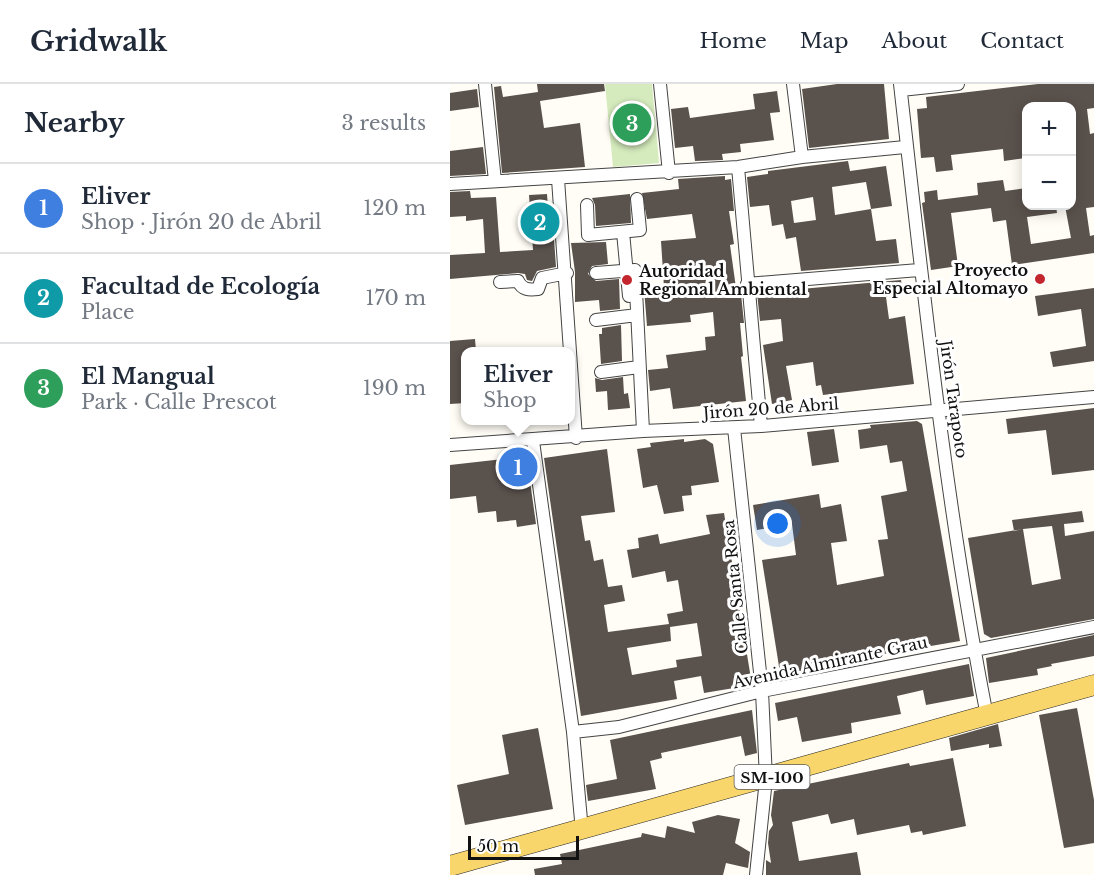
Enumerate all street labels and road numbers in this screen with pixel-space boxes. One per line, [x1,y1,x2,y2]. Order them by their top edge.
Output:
street label: Jirón Tarapoto [936,337,972,459]
street label: Jirón 20 de Abril [700,393,840,423]
street label: Calle Santa Rosa [718,519,752,655]
street label: Avenida Almirante Grau [730,632,929,693]
road number: SM-100 [734,765,810,789]

